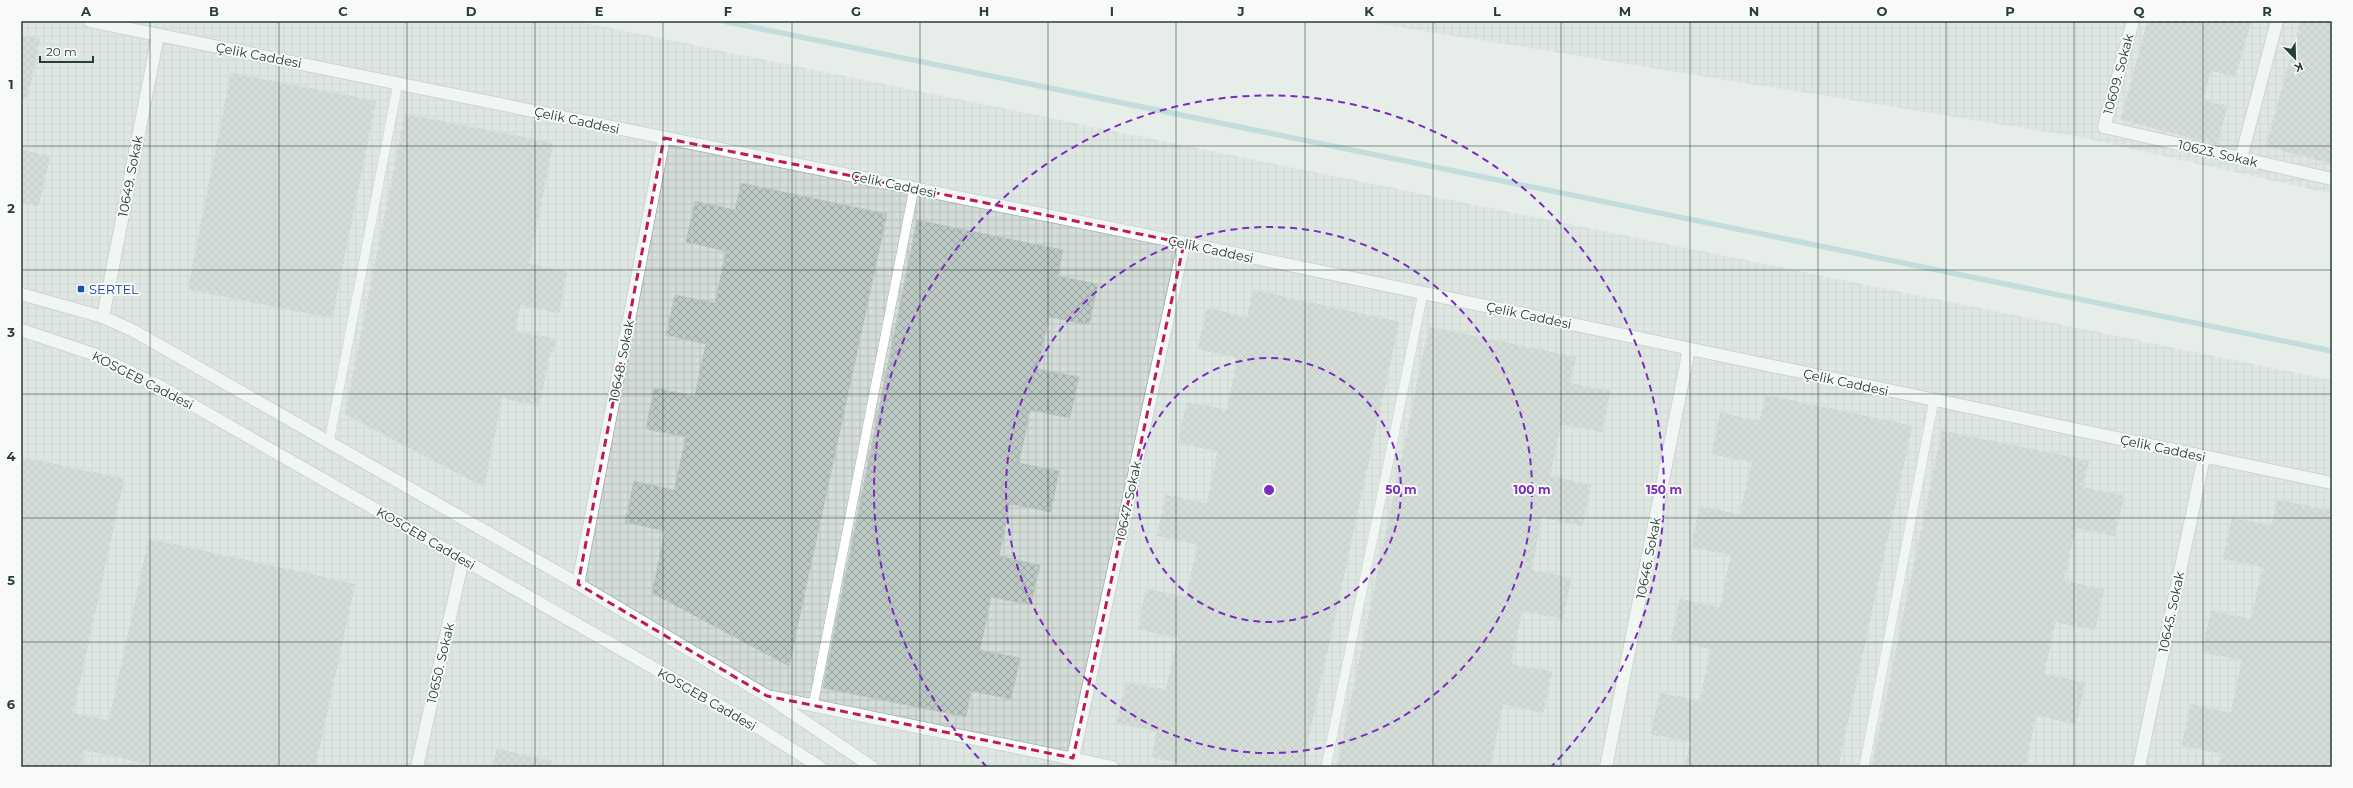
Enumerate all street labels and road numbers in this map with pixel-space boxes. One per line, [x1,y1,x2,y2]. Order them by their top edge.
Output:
street label: 10609. Sokak [2100,32,2137,116]
street label: Çelik Caddesi [215,39,303,71]
street label: Çelik Caddesi [533,103,621,137]
street label: 10649. Sokak [114,134,146,218]
street label: 10623. Sokak [2177,136,2260,170]
street label: Çelik Caddesi [850,167,938,201]
street label: Çelik Caddesi [1167,232,1255,266]
street label: Çelik Caddesi [1485,298,1573,332]
street label: 10648. Sokak [605,318,637,404]
street label: KOSGEB Caddesi [90,348,196,412]
street label: Çelik Caddesi [1802,365,1890,399]
street label: Çelik Caddesi [2119,431,2207,465]
street label: 10647. Sokak [1112,459,1144,543]
street label: KOSGEB Caddesi [374,503,478,573]
street label: 10646. Sokak [1632,515,1664,600]
street label: 10645. Sokak [2155,570,2187,654]
street label: 10650. Sokak [423,621,457,705]
street label: KOSGEB Caddesi [655,664,759,734]

